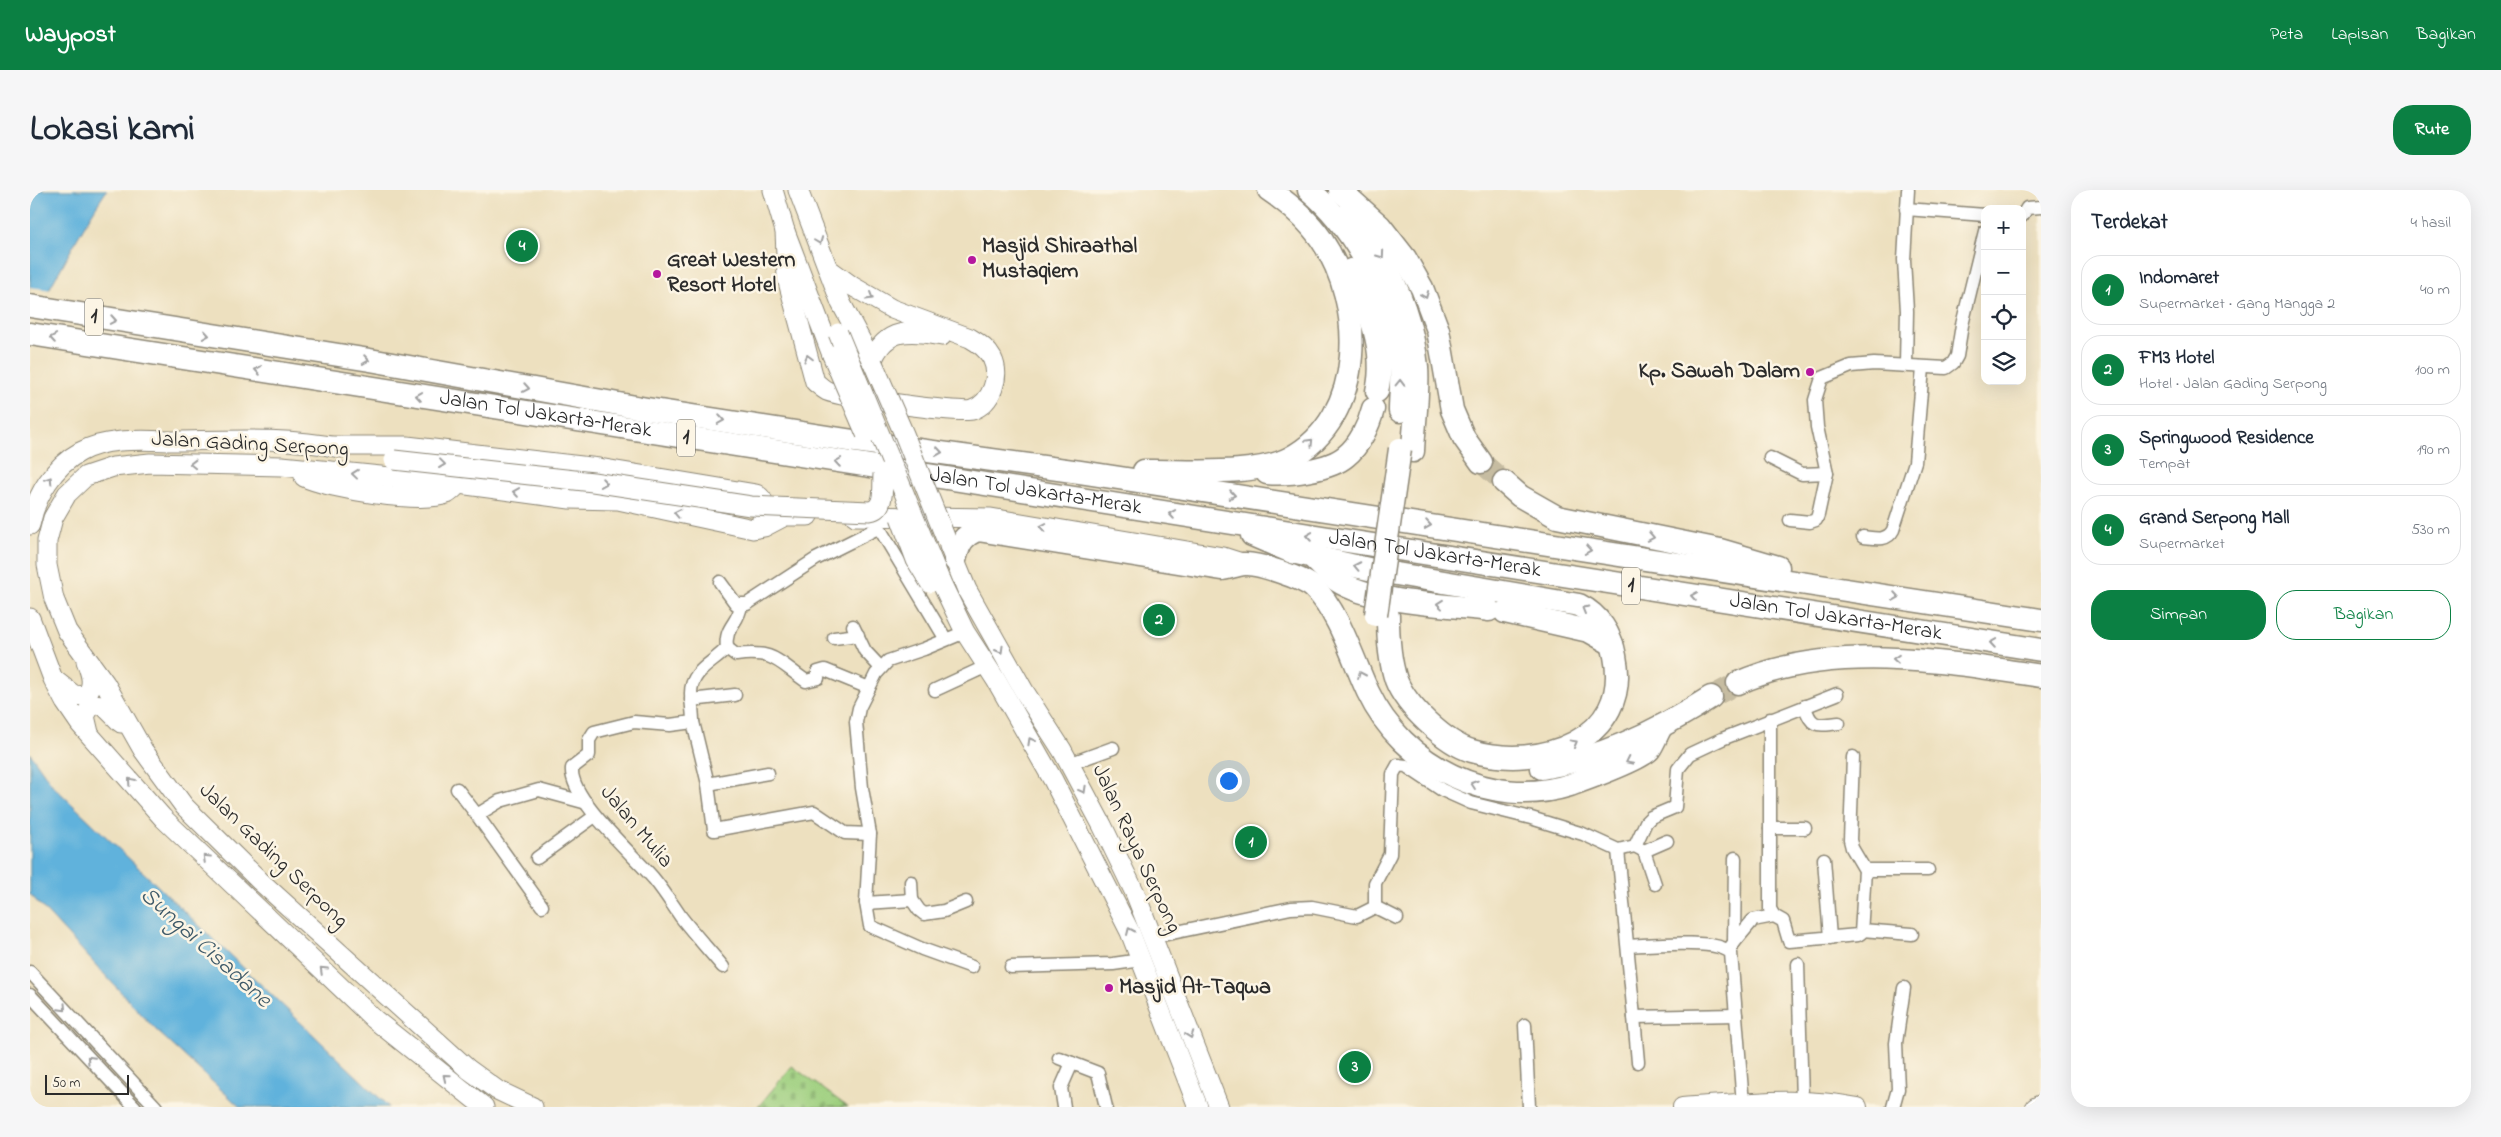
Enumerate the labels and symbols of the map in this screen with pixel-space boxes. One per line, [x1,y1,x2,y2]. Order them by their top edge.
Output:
pin: 4 [506,227,538,265]
place label: Masjid Shiraathal Mustaqiem [982,231,1137,288]
one-way arrow [813,236,823,245]
place label: Great Western Resort Hotel [667,245,795,302]
one-way arrow [1374,249,1384,258]
marker: Masjid Shiraathal Mustaqiem [966,254,978,266]
marker: Great Western Resort Hotel [651,268,663,280]
one-way arrow [1418,290,1429,299]
one-way arrow [865,291,874,301]
road number: 1 [85,298,103,336]
one-way arrow [108,314,117,324]
one-way arrow [202,329,210,340]
one-way arrow [48,333,56,344]
one-way arrow [362,354,370,364]
one-way arrow [803,354,814,363]
place label: Kp. Sawah Dalam [1638,356,1800,388]
one-way arrow [254,366,262,376]
marker: Kp. Sawah Dalam [1804,366,1816,378]
one-way arrow [1395,379,1406,387]
one-way arrow [522,382,531,392]
street label: Jalan Tol Jakarta–Merak [437,383,654,448]
one-way arrow [414,391,423,401]
one-way arrow [717,415,725,425]
road number: 1 [677,420,695,456]
street label: Jalan Gading Serpong [150,424,350,467]
one-way arrow [1304,439,1313,448]
one-way arrow [934,447,943,457]
one-way arrow [438,458,446,469]
one-way arrow [834,458,843,468]
one-way arrow [189,459,196,469]
street label: Jalan Tol Jakarta–Merak [927,460,1144,525]
one-way arrow [351,469,359,480]
one-way arrow [43,477,53,486]
one-way arrow [599,478,608,488]
one-way arrow [512,487,520,498]
one-way arrow [1229,489,1237,500]
one-way arrow [673,508,682,519]
one-way arrow [1167,510,1176,520]
one-way arrow [1424,519,1432,530]
one-way arrow [1038,522,1047,532]
street label: Jalan Tol Jakarta–Merak [1326,522,1544,587]
one-way arrow [1304,531,1313,541]
one-way arrow [1646,531,1655,541]
one-way arrow [1584,544,1593,554]
one-way arrow [1353,561,1362,572]
road number: 1 [1622,568,1640,604]
street label: Jalan Tol Jakarta–Merak [1727,585,1945,650]
one-way arrow [1690,591,1698,601]
one-way arrow [1892,592,1900,602]
one-way arrow [1436,599,1444,610]
pin: 2 [1143,601,1175,639]
one-way arrow [1582,605,1591,615]
one-way arrow [1988,638,1997,648]
one-way arrow [994,645,1004,654]
one-way arrow [1891,654,1899,665]
one-way arrow [1356,671,1367,680]
one-way arrow [1027,737,1037,746]
one-way arrow [1568,739,1577,749]
one-way arrow [1625,754,1634,765]
street label: Jalan Raya Serpong [1082,759,1189,939]
your location [1216,768,1242,794]
street label: Jalan Gading Serpong [190,776,355,937]
one-way arrow [128,778,137,787]
street label: Jalan Mulia [592,778,680,876]
one-way arrow [1470,780,1478,790]
one-way arrow [1077,785,1087,794]
pin: 1 [1235,823,1267,861]
one-way arrow [202,855,211,864]
water label: Sungai Cisadane [131,879,280,1018]
one-way arrow [1125,927,1136,936]
one-way arrow [320,967,329,976]
place label: Masjid At-Taqwa [1119,972,1271,1004]
marker: Masjid At-Taqwa [1103,982,1115,994]
one-way arrow [57,1002,66,1011]
one-way arrow [1184,1030,1194,1039]
pin: 3 [1339,1048,1371,1086]
one-way arrow [87,1055,96,1064]
scale bar [45,1072,129,1095]
one-way arrow [443,1074,452,1082]

